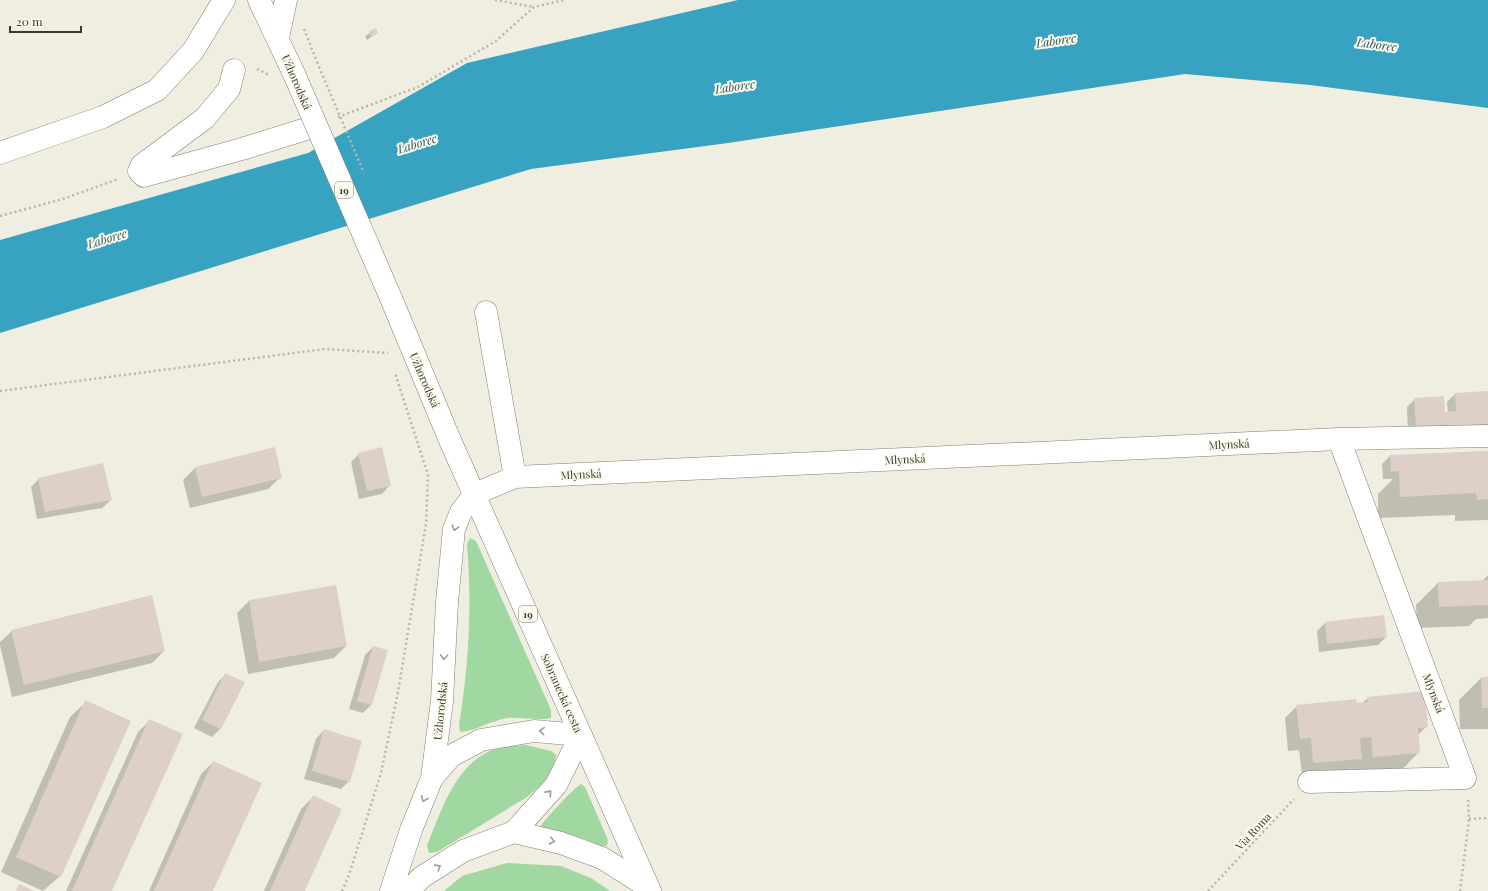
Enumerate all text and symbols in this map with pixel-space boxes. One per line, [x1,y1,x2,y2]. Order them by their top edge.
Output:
scale bar [10,8,81,34]
text: 20 m [16,13,43,29]
water label: Laborec [1034,29,1078,51]
water label: Laborec [1355,33,1399,55]
street label: Užhorodská [279,52,316,112]
water label: Laborec [713,75,757,97]
water label: Laborec [394,129,439,157]
road number: 19 [335,182,353,198]
water label: Laborec [84,224,129,252]
street label: Užhorodská [407,350,444,410]
street label: Mlynská [1208,435,1250,453]
street label: Mlynská [884,450,926,468]
street label: Mlynská [560,465,602,483]
one-way arrow [452,524,460,531]
road number: 19 [519,606,537,622]
street label: Sobranecká cesta [538,651,586,735]
one-way arrow [440,654,449,660]
street label: Mlynská [1420,671,1449,715]
street label: Užhorodská [429,681,451,741]
one-way arrow [539,727,545,736]
one-way arrow [545,790,552,798]
one-way arrow [420,795,428,802]
street label: Via Roma [1231,809,1275,854]
one-way arrow [549,836,555,844]
one-way arrow [434,864,441,871]

